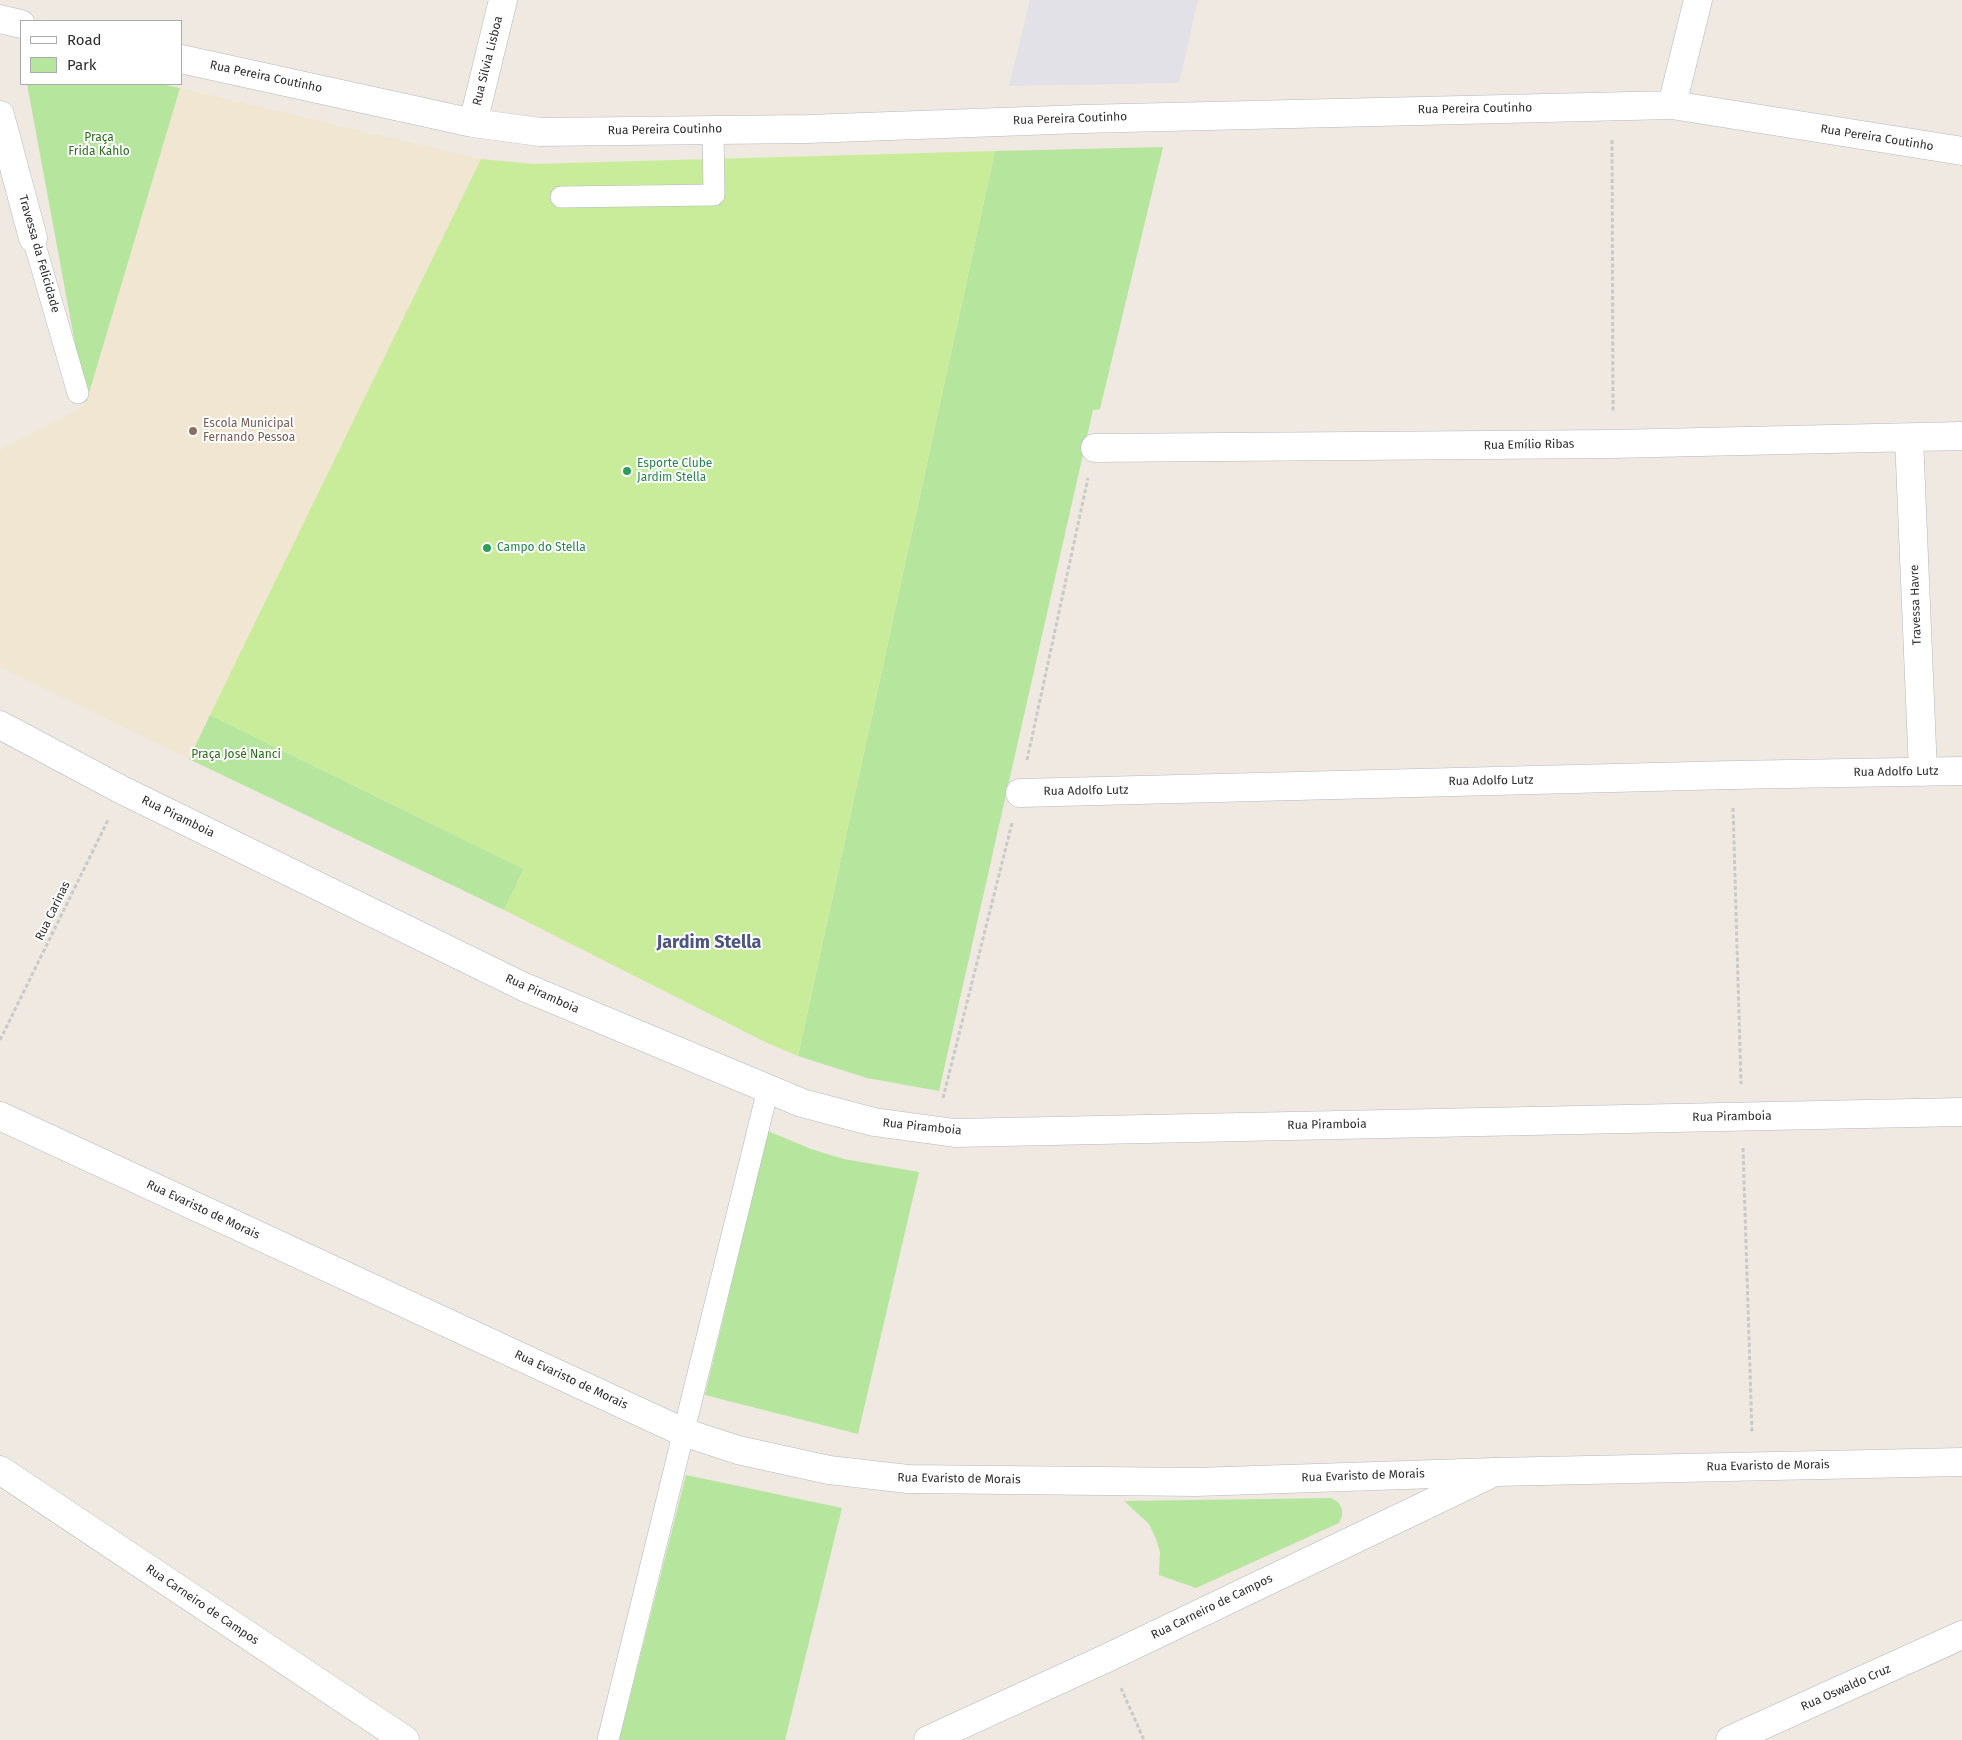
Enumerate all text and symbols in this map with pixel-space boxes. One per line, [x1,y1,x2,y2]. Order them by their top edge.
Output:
street label: Rua Silvia Lisboa [470,15,506,107]
legend [20,20,182,85]
text: Road [67,31,102,49]
text: Park [67,56,97,74]
street label: Rua Pereira Coutinho [209,58,323,96]
street label: Rua Pereira Coutinho [1418,101,1532,117]
street label: Rua Pereira Coutinho [1013,110,1127,128]
street label: Rua Pereira Coutinho [608,122,722,138]
street label: Rua Pereira Coutinho [1819,122,1935,154]
park label: Praça Frida Kahlo [68,131,130,159]
street label: Travessa da Felicidade [15,193,63,315]
place label: Escola Municipal Fernando Pessoa [203,417,295,445]
marker: Escola Municipal Fernando Pessoa [187,425,199,437]
street label: Rua Emílio Ribas [1483,437,1575,453]
place label: Esporte Clube Jardim Stella [637,457,712,485]
marker: Esporte Clube Jardim Stella [621,465,633,477]
place label: Campo do Stella [497,541,586,555]
marker: Campo do Stella [481,542,493,554]
street label: Travessa Havre [1907,564,1925,646]
park label: Praça José Nanci [191,748,281,762]
street label: Rua Adolfo Lutz [1853,764,1939,780]
street label: Rua Adolfo Lutz [1448,773,1534,789]
street label: Rua Adolfo Lutz [1043,783,1129,799]
street label: Rua Piramboia [139,793,217,841]
street label: Rua Carinas [32,879,74,943]
district label: Jardim Stella [657,932,761,954]
street label: Rua Piramboia [503,971,581,1017]
street label: Rua Piramboia [1692,1109,1772,1125]
street label: Rua Piramboia [882,1116,962,1138]
street label: Rua Piramboia [1287,1117,1367,1133]
street label: Rua Evaristo de Morais [144,1177,262,1243]
street label: Rua Evaristo de Morais [512,1347,630,1413]
street label: Rua Evaristo de Morais [1706,1458,1830,1474]
street label: Rua Evaristo de Morais [1301,1467,1425,1485]
street label: Rua Evaristo de Morais [897,1471,1021,1487]
street label: Rua Carneiro de Campos [143,1562,261,1648]
street label: Rua Carneiro de Campos [1149,1571,1275,1643]
street label: Rua Oswaldo Cruz [1799,1662,1893,1714]

